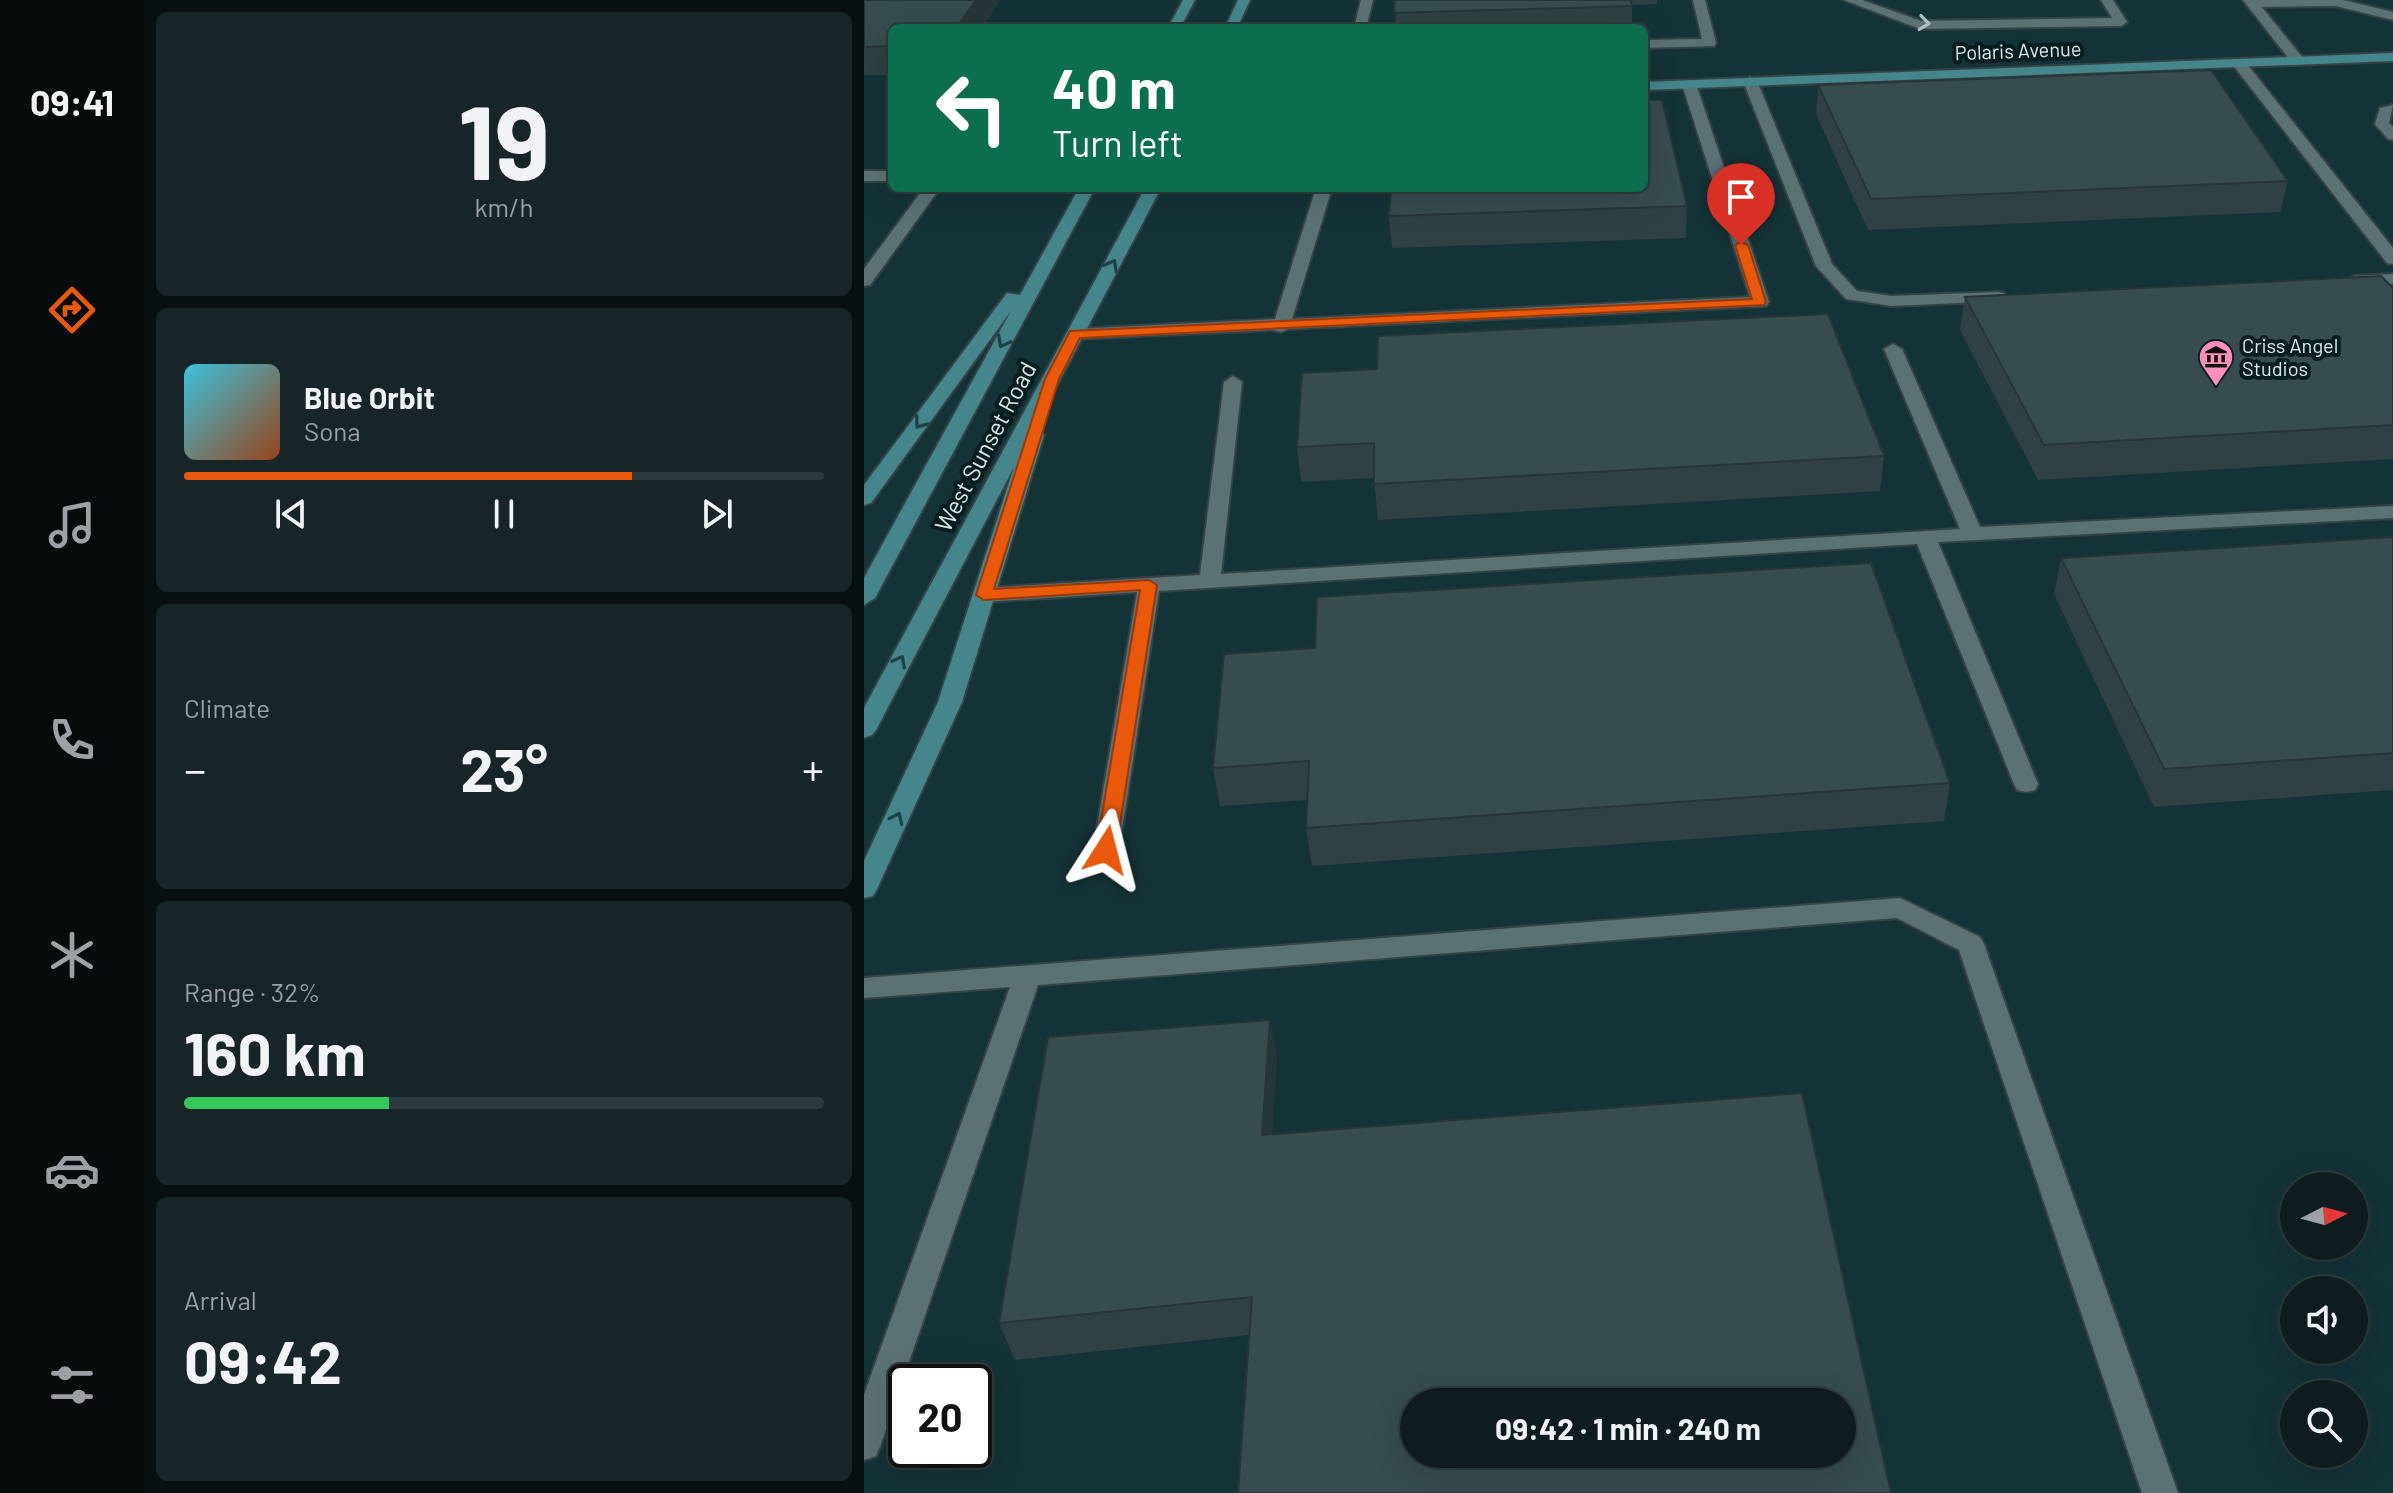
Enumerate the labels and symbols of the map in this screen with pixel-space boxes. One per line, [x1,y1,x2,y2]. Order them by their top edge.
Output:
one-way arrow [1917,14,1930,31]
street label: Polaris Avenue [1954,36,2082,64]
pin [1707,163,1775,245]
one-way arrow [1102,260,1118,274]
place label: Criss Angel Studios [2242,333,2338,380]
one-way arrow [997,334,1012,349]
museum icon: Criss Angel Studios [2197,338,2235,388]
street label: West Sunset Road [928,356,1042,536]
one-way arrow [916,414,930,428]
one-way arrow [891,655,906,670]
position arrow [1064,808,1148,892]
one-way arrow [887,811,903,826]
north arrow [2280,1172,2368,1260]
speed limit sign: 20 [888,1364,992,1468]

